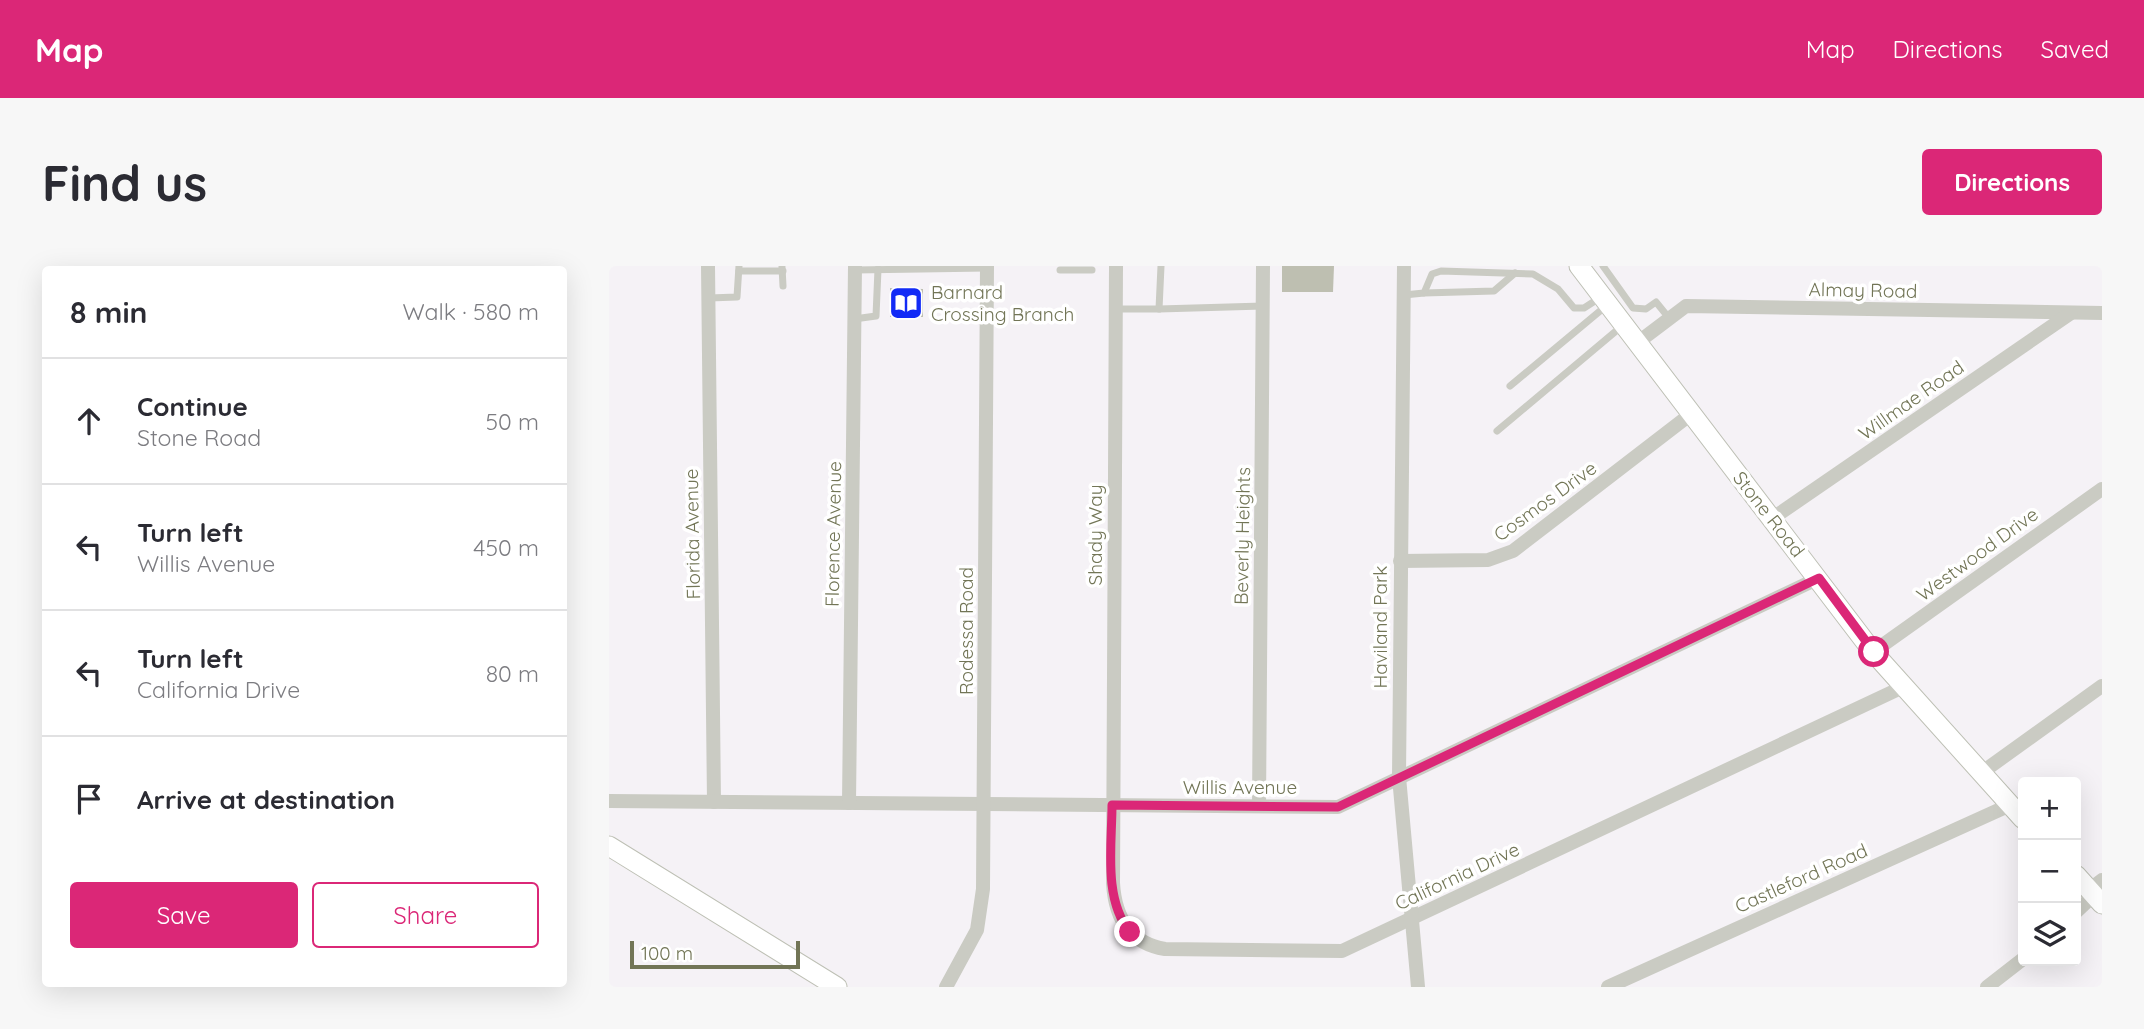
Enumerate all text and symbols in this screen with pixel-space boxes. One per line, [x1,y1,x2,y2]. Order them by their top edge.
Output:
text: Map [35,29,103,70]
text: Map [1806,34,1855,64]
text: Directions [1893,34,2003,64]
text: Saved [2041,34,2109,64]
button: Directions [1922,149,2102,215]
text: Find us [42,152,207,213]
street label: Almay Road [1808,277,1918,303]
place label: Barnard Crossing Branch [931,280,1074,326]
library icon: Barnard Crossing Branch [887,284,925,322]
text: 8 min [70,293,147,331]
text: Walk · 580 m [403,297,539,326]
street label: Willmae Road [1854,355,1968,445]
text: Continue [137,390,248,423]
icon: ahead [70,402,108,440]
text: 50 m [486,407,539,436]
text: Stone Road [137,423,261,452]
street label: Cosmos Drive [1489,456,1601,546]
street label: Florence Avenue [820,461,846,607]
street label: Stone Road [1728,466,1810,562]
street label: Beverly Heights [1229,467,1255,605]
street label: Florida Avenue [679,468,705,600]
street label: Shady Way [1083,485,1107,585]
street label: Westwood Drive [1911,502,2043,606]
text: Turn left [137,516,244,549]
icon: left [70,528,108,566]
text: 450 m [473,533,539,562]
text: Willis Avenue [137,549,275,578]
street label: Haviland Park [1368,566,1392,688]
street label: Rodessa Road [954,567,978,695]
route start [1858,636,1889,667]
text: Turn left [137,642,244,675]
icon: left [70,654,108,692]
text: 80 m [486,659,539,688]
text: California Drive [137,675,300,704]
street label: Willis Avenue [1183,775,1297,799]
map controls [2018,777,2081,966]
button: + [2018,777,2081,840]
icon: arrive [70,780,108,818]
text: Arrive at destination [137,783,395,816]
street label: California Drive [1391,837,1523,915]
street label: Castleford Road [1731,838,1871,918]
button: − [2018,840,2081,903]
button: Save [70,882,298,948]
button: Share [312,882,539,948]
button: layers [2018,903,2081,966]
route end [1114,916,1145,947]
scale bar [630,938,800,970]
text: 100 m [641,941,693,965]

